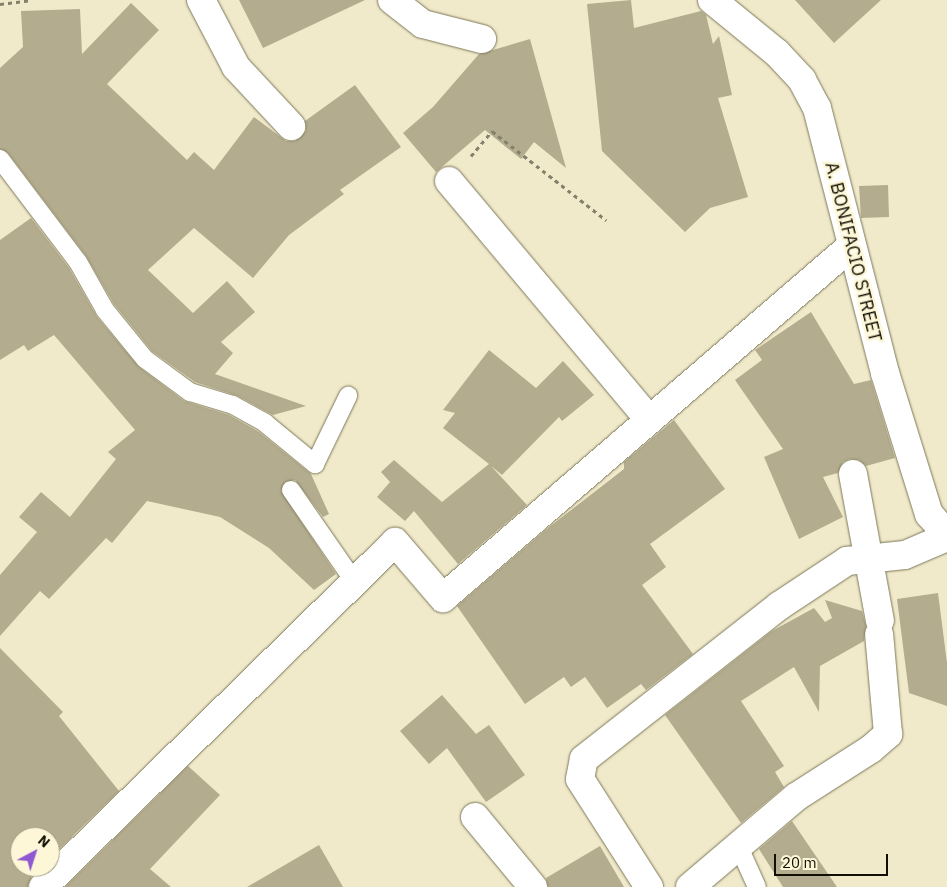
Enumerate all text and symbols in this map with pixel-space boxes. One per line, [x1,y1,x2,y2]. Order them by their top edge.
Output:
street label: A. BONIFACIO STREET [820,160,886,344]
north arrow [10,827,60,877]
text: N [34,831,54,851]
scale bar [777,844,891,876]
text: 20 m [782,853,817,872]

